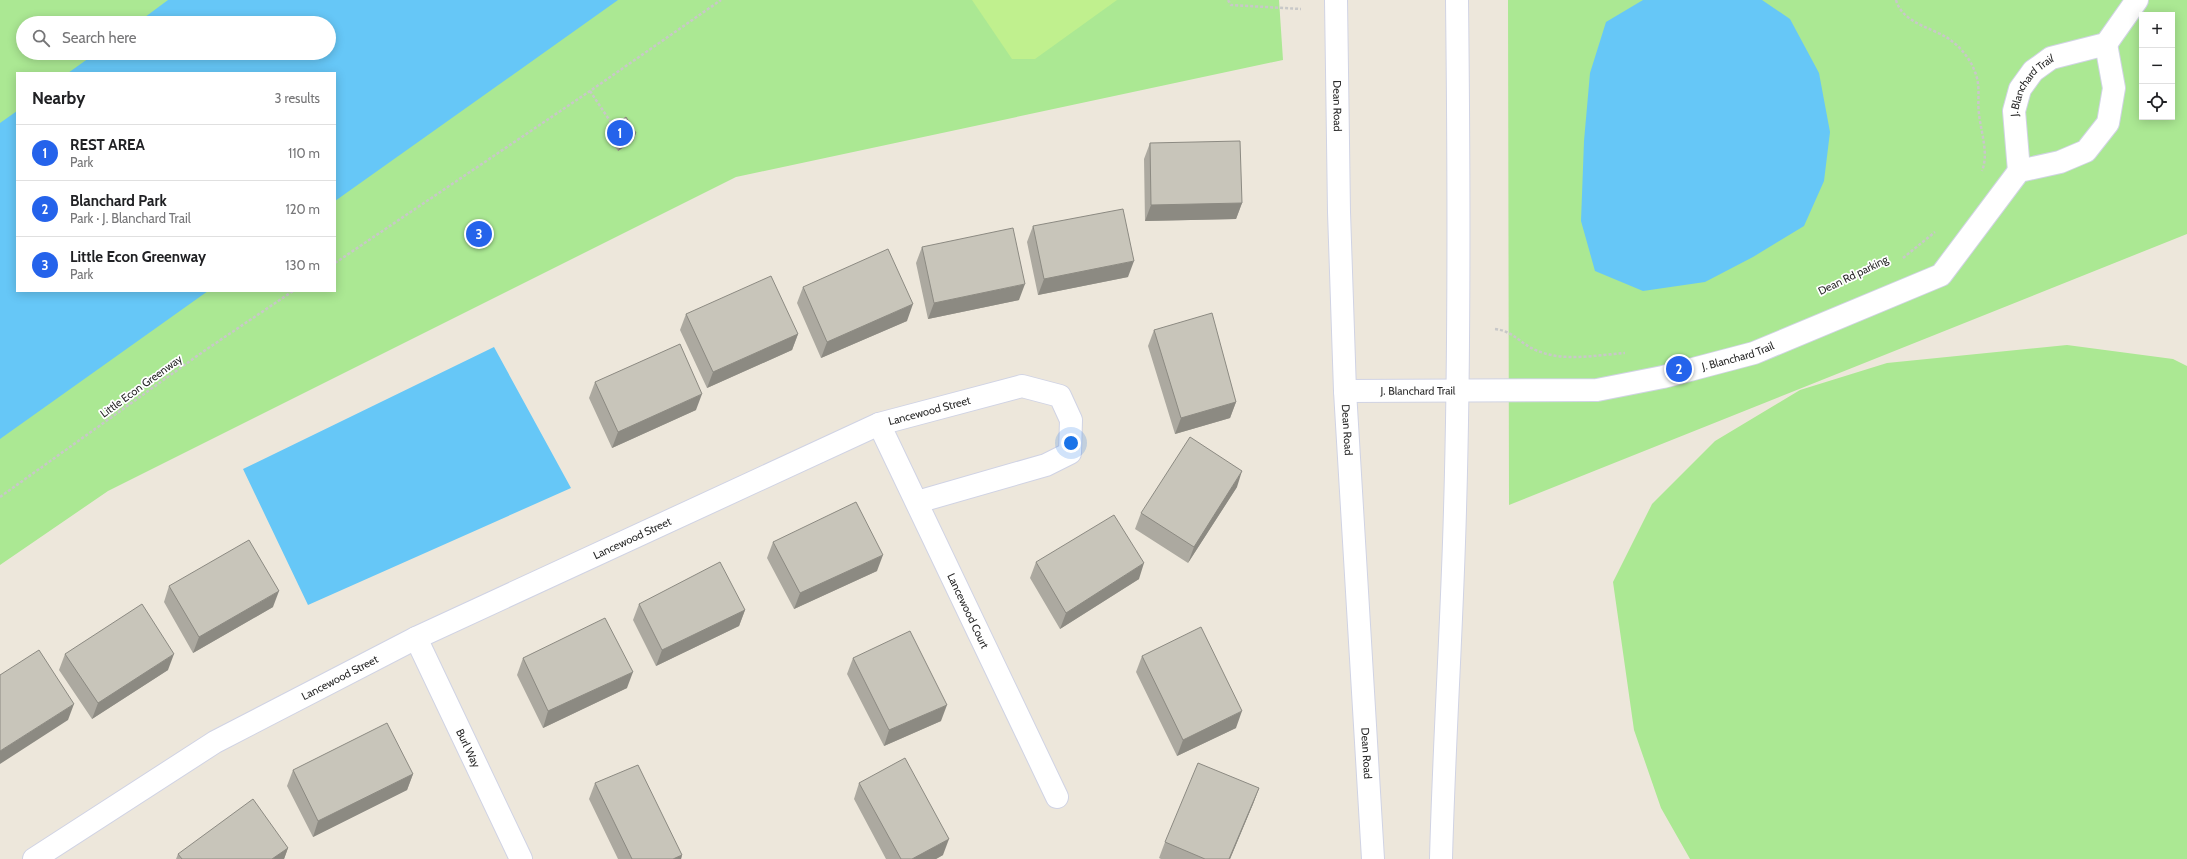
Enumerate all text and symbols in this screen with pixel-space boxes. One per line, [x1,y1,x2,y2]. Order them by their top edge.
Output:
map controls [2139,12,2175,120]
button: + [2139,12,2175,48]
search box [16,16,336,60]
icon: search [30,27,52,49]
text: Search here [62,29,137,47]
button: − [2139,48,2175,84]
street label: J. Blanchard Trail [2007,51,2055,118]
street label: Dean Road [1330,80,1345,132]
button: locate [2139,84,2175,120]
text: Nearby [32,88,85,108]
text: 3 results [274,90,320,106]
pin: 1 [607,118,633,148]
text: REST AREA [70,136,145,154]
text: 1 [43,145,47,161]
text: 110 m [288,145,320,161]
text: Park [70,154,93,170]
text: Blanchard Park [70,192,167,210]
text: 2 [42,201,48,217]
text: 120 m [286,201,320,217]
text: Park · J. Blanchard Trail [70,210,191,226]
pin: 3 [466,219,492,249]
text: Little Econ Greenway [70,248,206,266]
street label: Dean Rd parking [1816,252,1891,298]
text: 3 [41,257,49,273]
text: 130 m [285,257,320,273]
text: Park [70,266,93,282]
street label: J. Blanchard Trail [1699,338,1776,374]
street label: Little Econ Greenway [97,351,185,420]
pin: 2 [1666,354,1692,384]
street label: J. Blanchard Trail [1380,384,1456,398]
street label: Lancewood Street [887,393,972,428]
street label: Dean Road [1339,404,1356,456]
your location [1061,433,1081,453]
street label: Lancewood Street [591,514,674,562]
street label: Lancewood Court [944,571,992,651]
street label: Lancewood Street [299,652,381,703]
street label: Burl Way [453,726,484,770]
street label: Dean Road [1358,727,1375,779]

